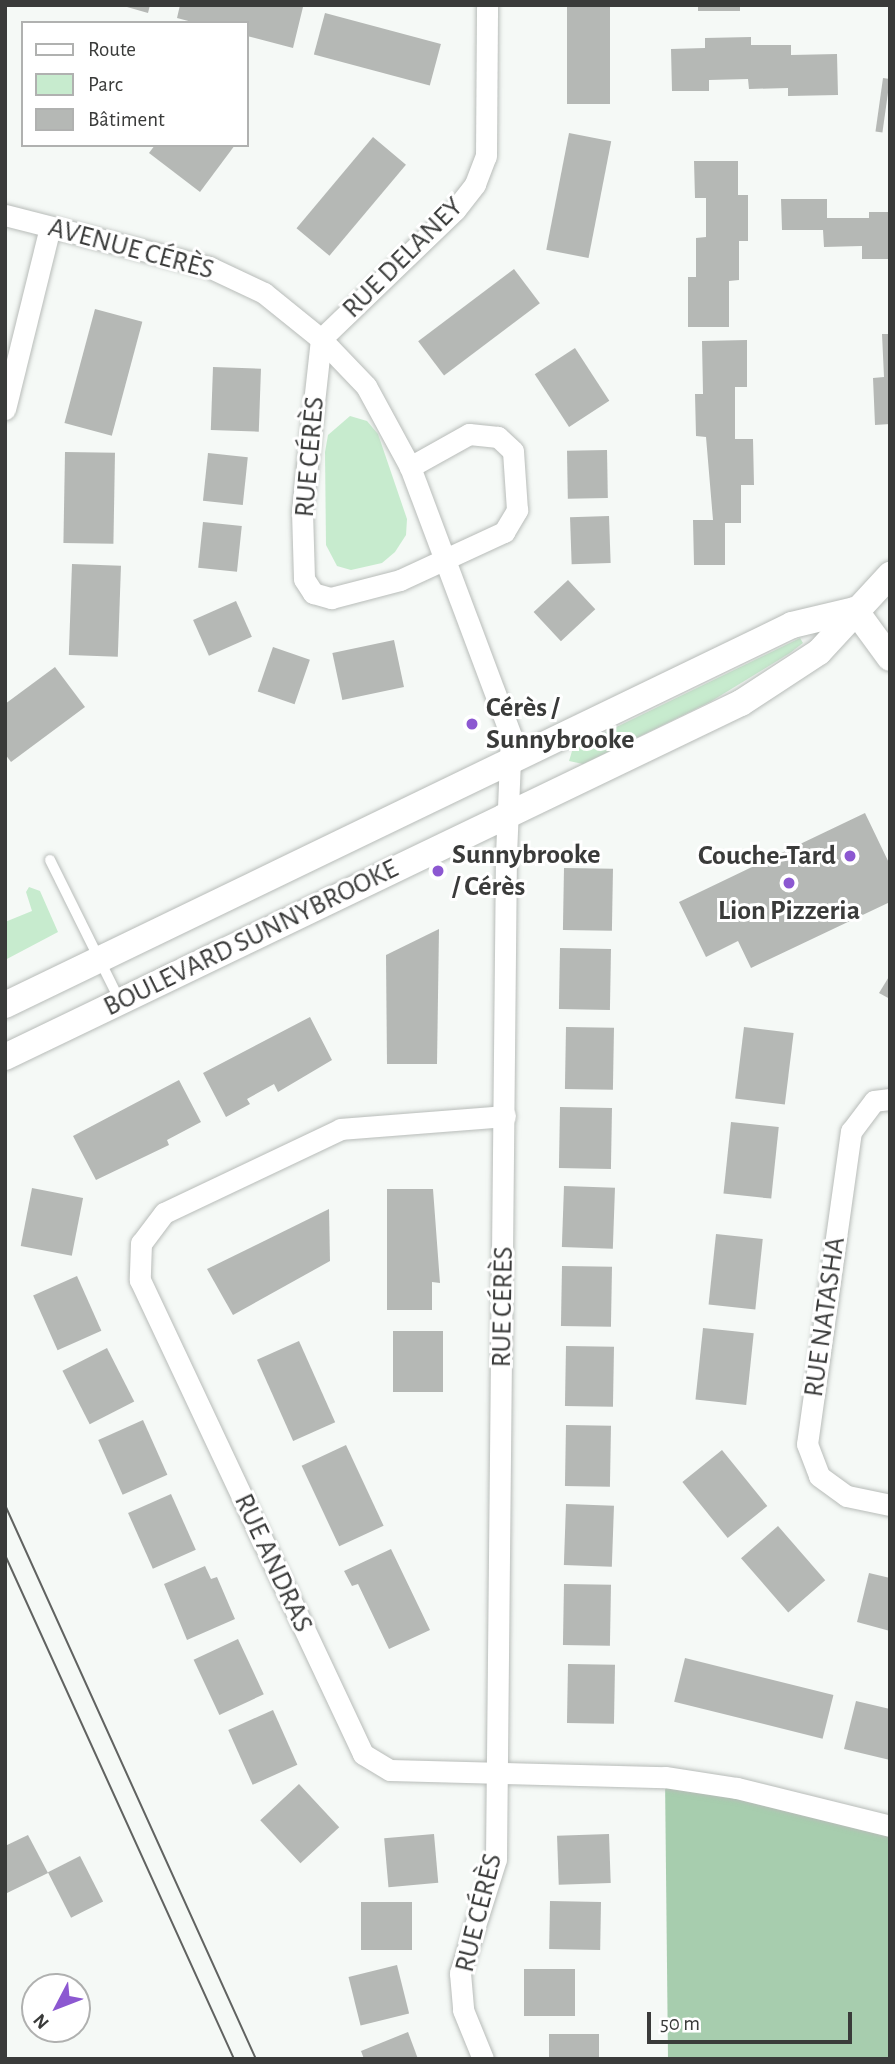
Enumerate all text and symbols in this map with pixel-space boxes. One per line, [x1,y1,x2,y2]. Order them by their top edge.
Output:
legend [21,21,248,147]
text: Route [88,39,136,60]
text: Parc [88,74,123,95]
text: Bâtiment [88,109,165,130]
street label: RUE DELANEY [335,190,471,326]
street label: AVENUE CÉRÈS [45,211,217,287]
street label: RUE CÉRÈS [288,395,332,519]
place label: Cérès / Sunnybrooke [486,691,634,757]
marker: Cérès / Sunnybrooke [464,716,480,732]
place label: Sunnybrooke / Cérès [452,838,600,904]
place label: Couche-Tard [698,839,836,873]
marker: Couche-Tard [842,848,858,864]
street label: BOULEVARD SUNNYBROOKE [98,852,404,1024]
marker: Sunnybrooke / Cérès [430,863,446,879]
marker: Lion Pizzeria [781,875,797,891]
place label: Lion Pizzeria [718,894,860,928]
street label: RUE NATASHA [797,1235,853,1399]
street label: RUE CÉRÈS [485,1246,521,1368]
street label: RUE ANDRAS [226,1488,320,1638]
street label: RUE CÉRÈS [448,1850,510,1976]
north arrow [21,1973,91,2043]
scale bar [650,1997,855,2041]
text: N [30,2010,53,2032]
text: 50 m [660,2013,700,2034]

